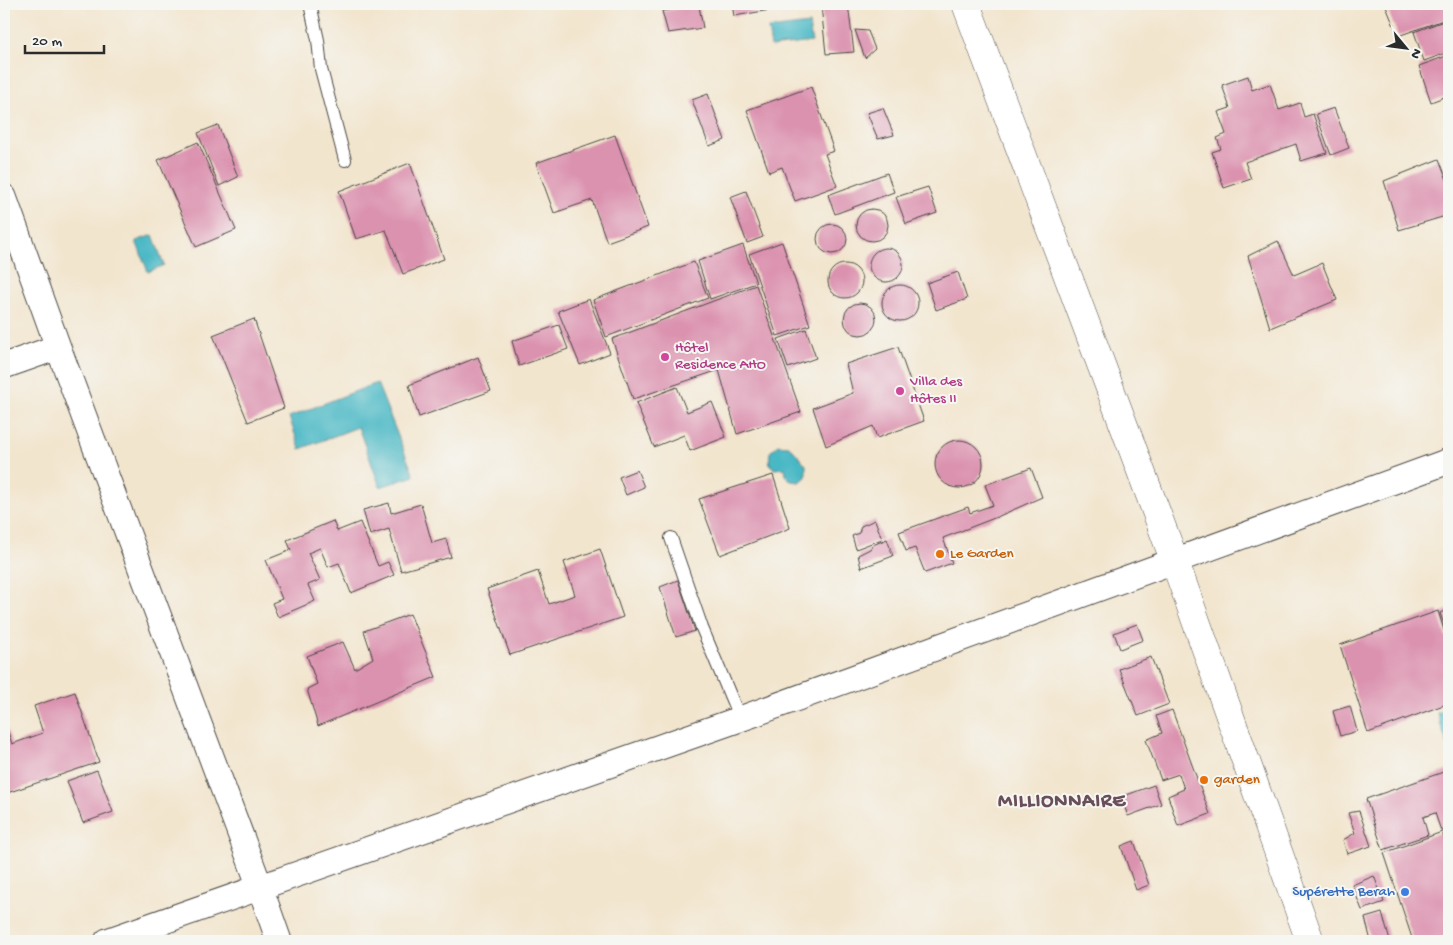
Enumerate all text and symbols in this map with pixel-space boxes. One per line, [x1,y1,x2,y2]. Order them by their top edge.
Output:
scale bar [25,22,104,54]
north arrow [1380,22,1430,72]
text: 20 m [32,33,62,51]
text: N [1406,45,1425,61]
place label: Hôtel Residence AHO [675,339,766,374]
marker: Hôtel Residence AHO [659,351,671,363]
place label: Villa des Hôtes II [909,373,963,408]
marker: Villa des Hôtes II [894,385,906,397]
place label: Le Garden [950,545,1014,563]
marker: Le Garden [934,548,946,560]
place label: garden [1214,771,1260,789]
marker: garden [1198,774,1210,786]
district label: MILLIONNAIRE [998,791,1126,814]
place label: Supérette Berah [1292,883,1395,901]
marker: Supérette Berah [1399,886,1411,898]

